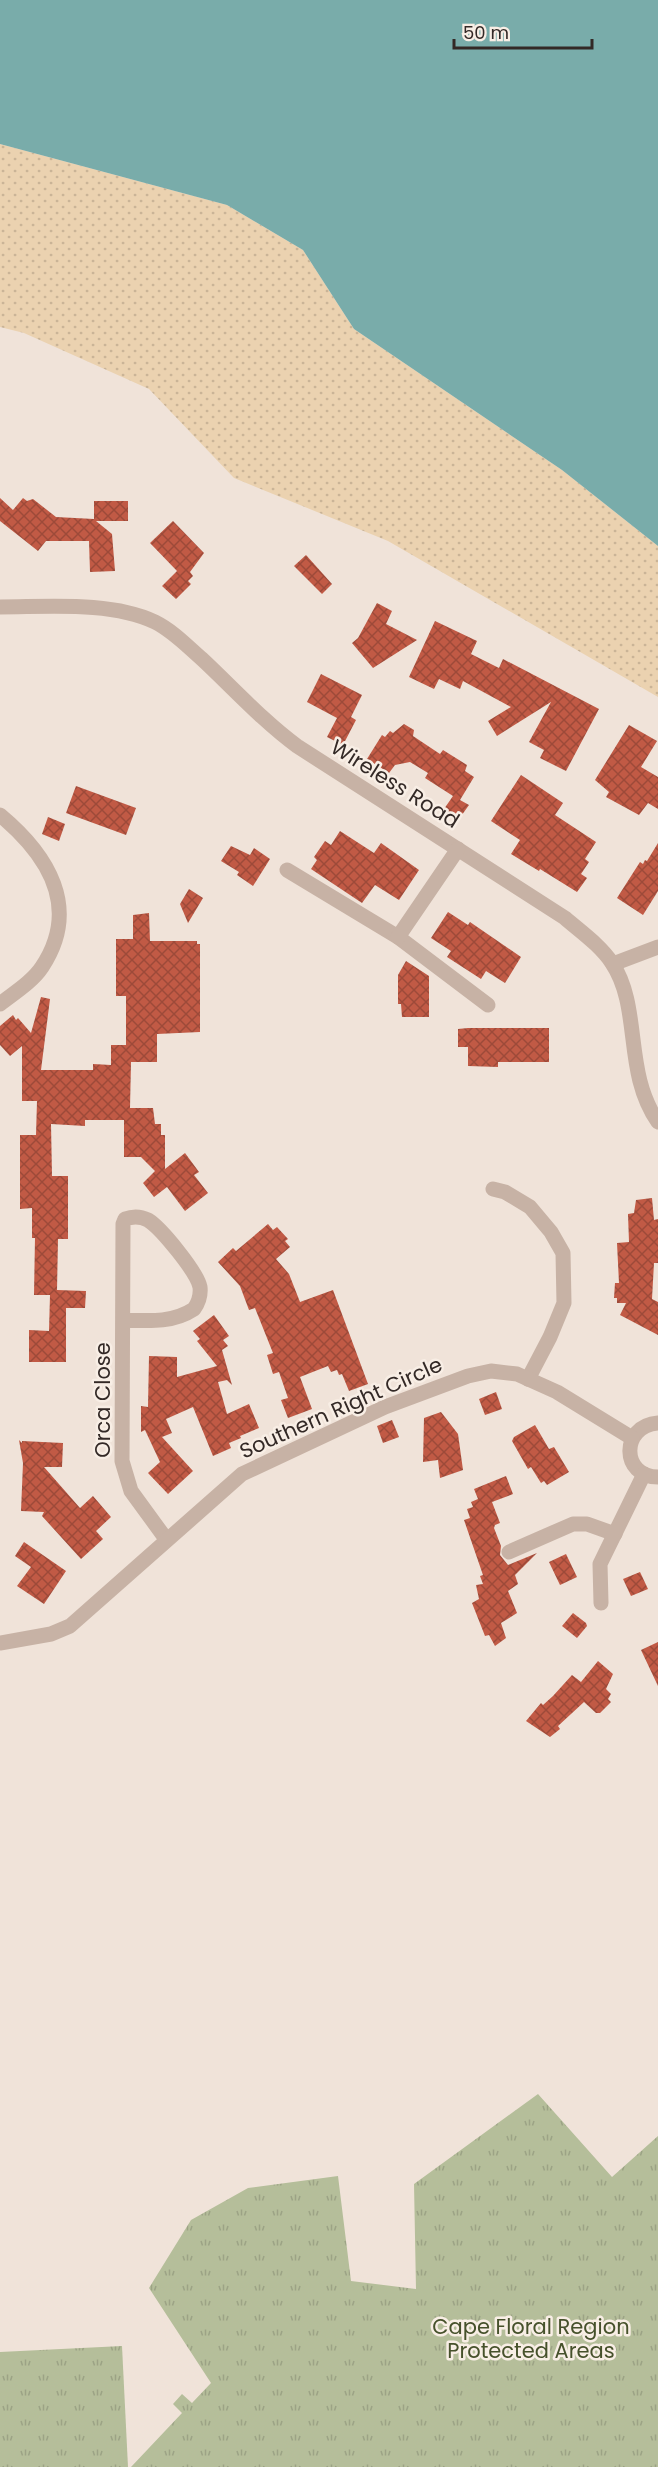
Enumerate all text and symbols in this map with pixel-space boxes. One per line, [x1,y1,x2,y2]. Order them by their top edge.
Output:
scale bar [454,12,592,50]
text: 50 m [463,20,509,45]
street label: Wireless Road [325,732,465,835]
street label: Orca Close [88,1342,117,1458]
street label: Southern Right Circle [235,1350,447,1465]
park label: Cape Floral Region Protected Areas [432,2312,630,2365]

